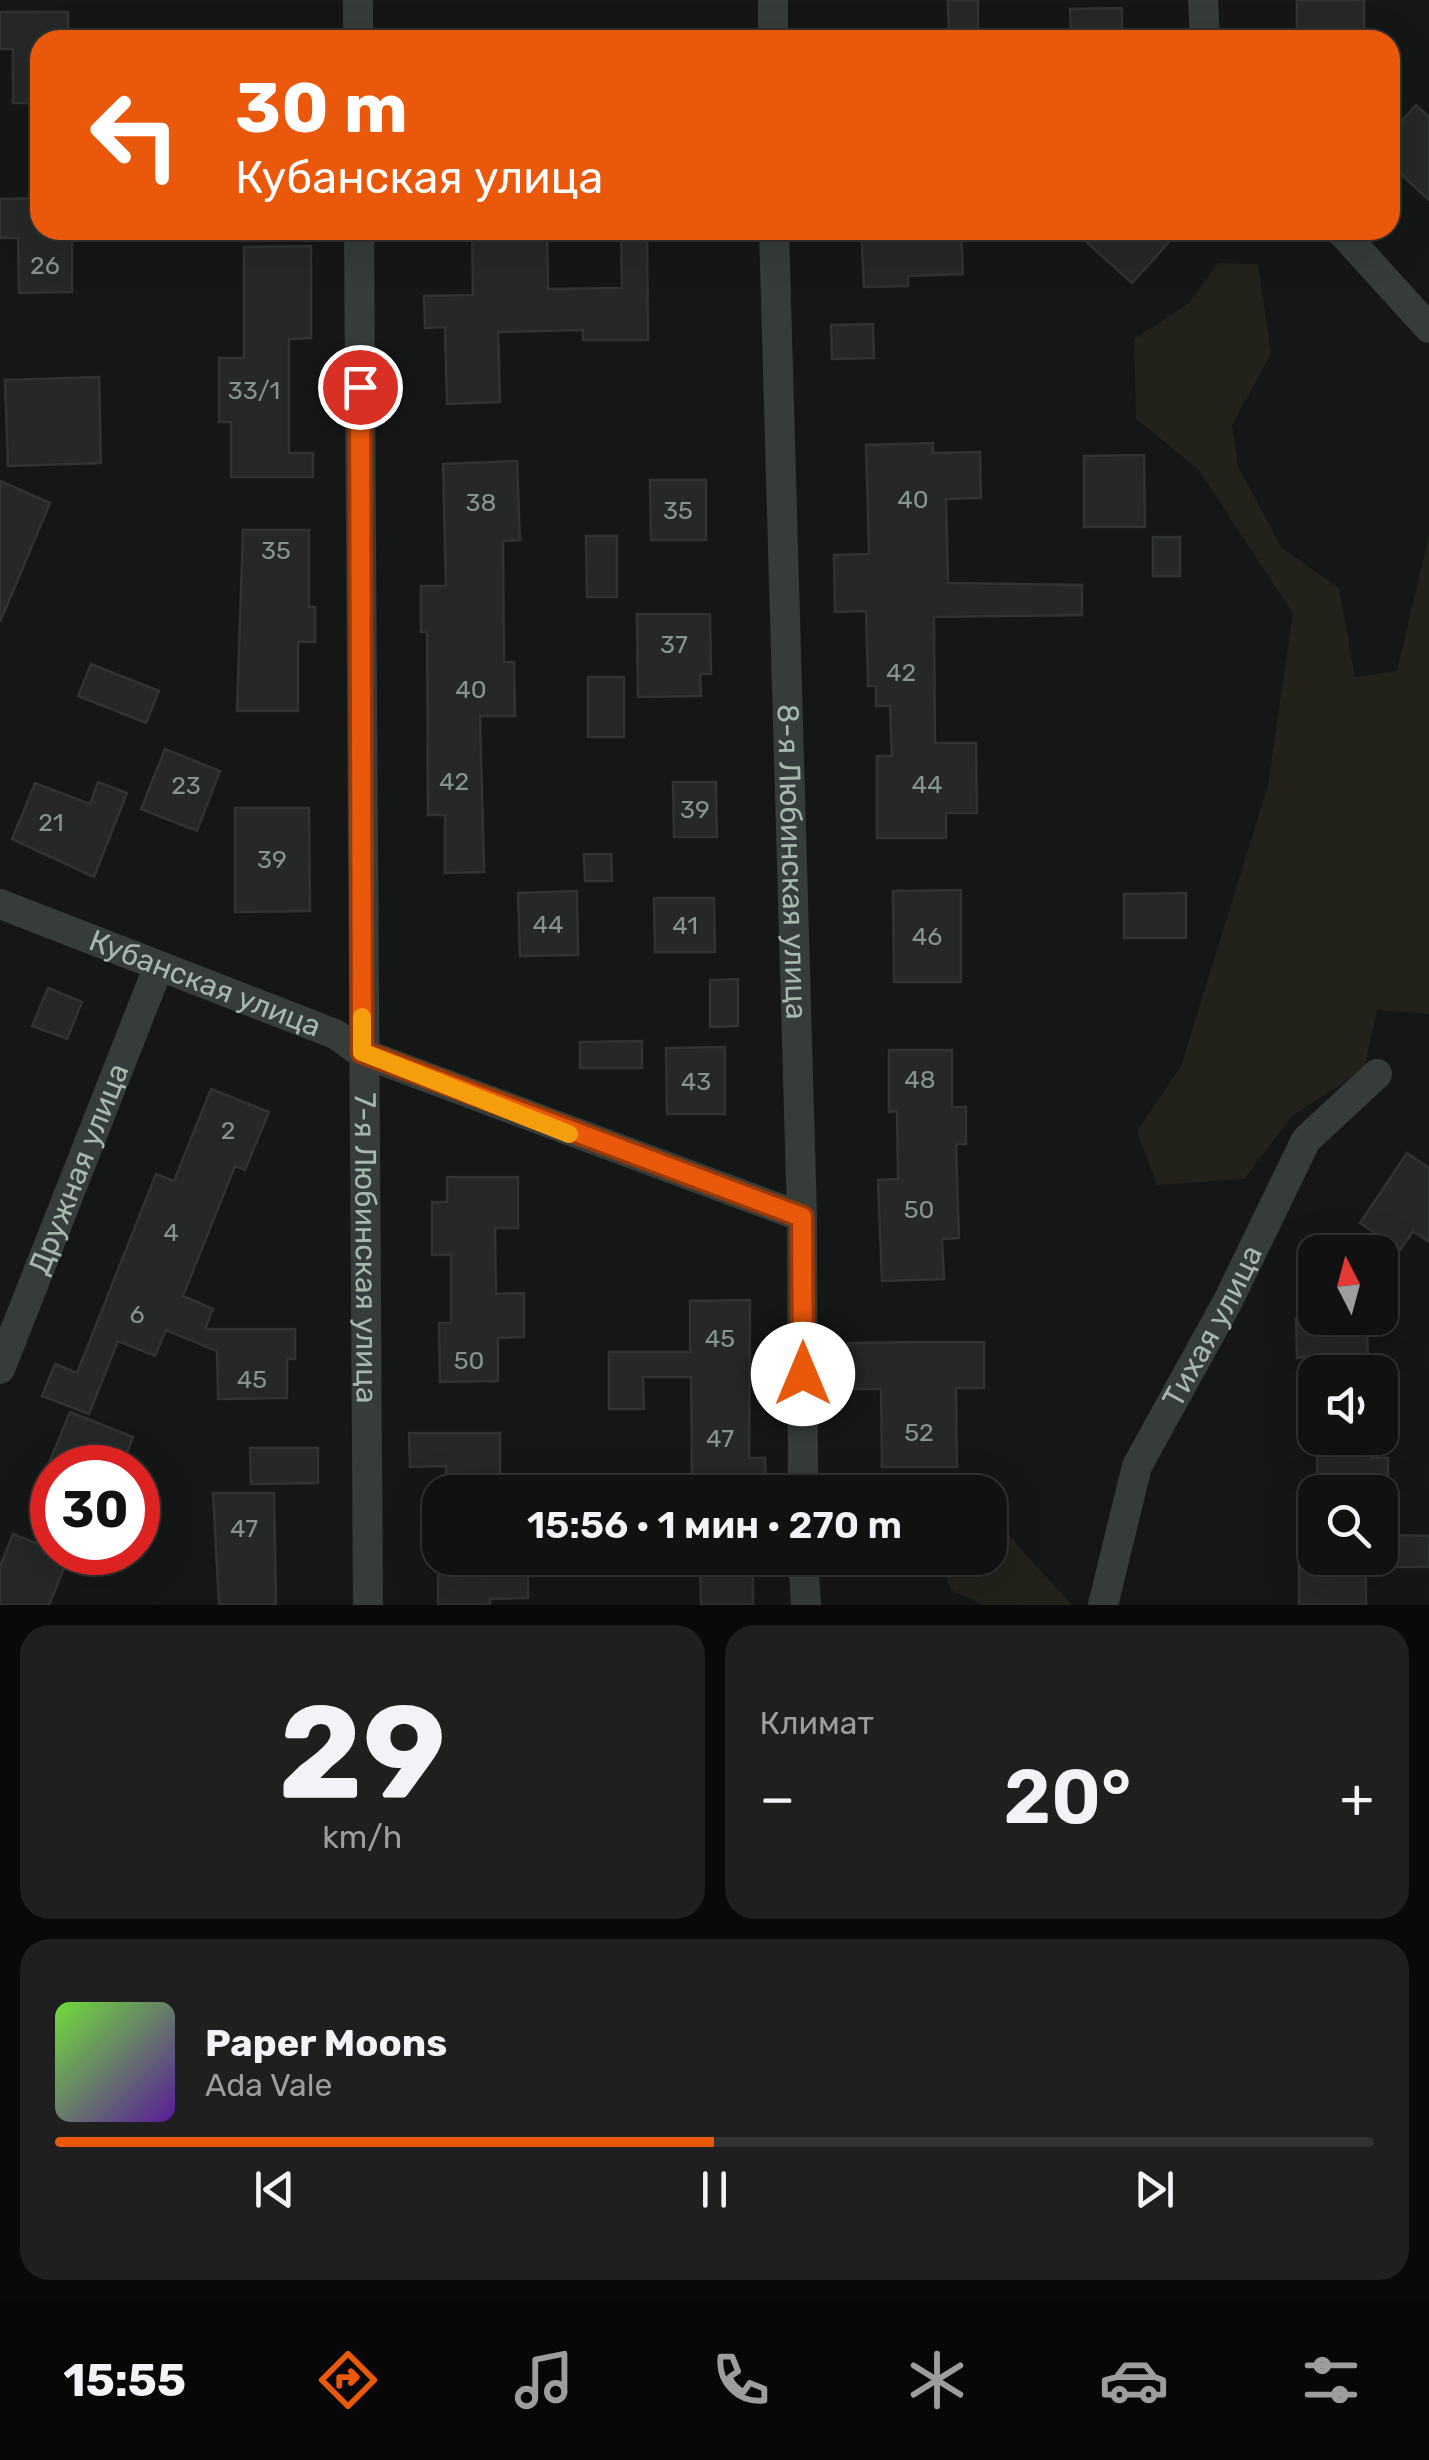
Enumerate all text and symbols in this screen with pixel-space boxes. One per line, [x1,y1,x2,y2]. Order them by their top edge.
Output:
text: 30 m [235,67,408,150]
icon: left [70,70,200,200]
text: Кубанская улица [235,151,603,204]
house number: 26 [30,251,60,280]
pin [318,345,403,430]
icon: arrive [333,360,388,415]
house number: 33/1 [228,376,280,405]
house number: 40 [897,485,929,514]
house number: 38 [466,488,496,517]
house number: 35 [663,496,693,525]
house number: 35 [261,536,291,565]
house number: 37 [660,630,688,659]
house number: 42 [886,658,916,687]
house number: 40 [455,675,487,704]
street label: 8-я Любинская улица [769,703,814,1020]
house number: 42 [439,767,469,796]
house number: 44 [911,770,943,799]
house number: 23 [171,771,201,800]
house number: 39 [680,795,710,824]
house number: 21 [38,808,64,837]
house number: 39 [257,845,287,874]
house number: 44 [532,910,564,939]
house number: 41 [672,911,698,940]
street label: Кубанская улица [84,922,326,1045]
house number: 46 [912,922,942,951]
street label: Дружная улица [21,1058,137,1280]
house number: 48 [904,1065,936,1094]
house number: 43 [681,1067,711,1096]
street label: 7-я Любинская улица [347,1092,385,1404]
house number: 2 [221,1116,235,1145]
house number: 50 [904,1195,934,1224]
house number: 4 [163,1218,179,1247]
north arrow [1298,1235,1398,1335]
map controls [1298,1235,1398,1575]
street label: Тихая улица [1155,1239,1270,1414]
house number: 6 [129,1300,145,1329]
position arrow [751,1322,855,1426]
house number: 45 [705,1324,735,1353]
house number: 50 [454,1346,484,1375]
button: sound [1298,1355,1398,1455]
house number: 45 [237,1365,267,1394]
house number: 52 [904,1418,934,1447]
house number: 47 [706,1424,734,1453]
speed limit sign: 30 [30,1445,160,1575]
button: search [1298,1475,1398,1575]
text: 15:56 · 1 мин · 270 m [527,1502,902,1548]
house number: 47 [230,1514,258,1543]
text: 29 [278,1675,446,1830]
text: Климат [760,1704,874,1742]
text: 20° [1003,1753,1132,1842]
text: − [760,1766,795,1831]
text: + [1340,1766,1374,1831]
text: km/h [322,1818,402,1856]
text: Paper Moons [205,2020,447,2066]
text: Ada Vale [205,2066,332,2104]
icon: previous [247,2162,302,2217]
icon: pause [687,2162,742,2217]
icon: next [1127,2162,1182,2217]
icon: directions [313,2345,383,2415]
icon: music [509,2345,579,2415]
icon: phone [706,2345,776,2415]
icon: climate [902,2345,972,2415]
icon: car [1099,2345,1169,2415]
icon: filters [1296,2345,1366,2415]
text: 15:55 [63,2354,186,2407]

